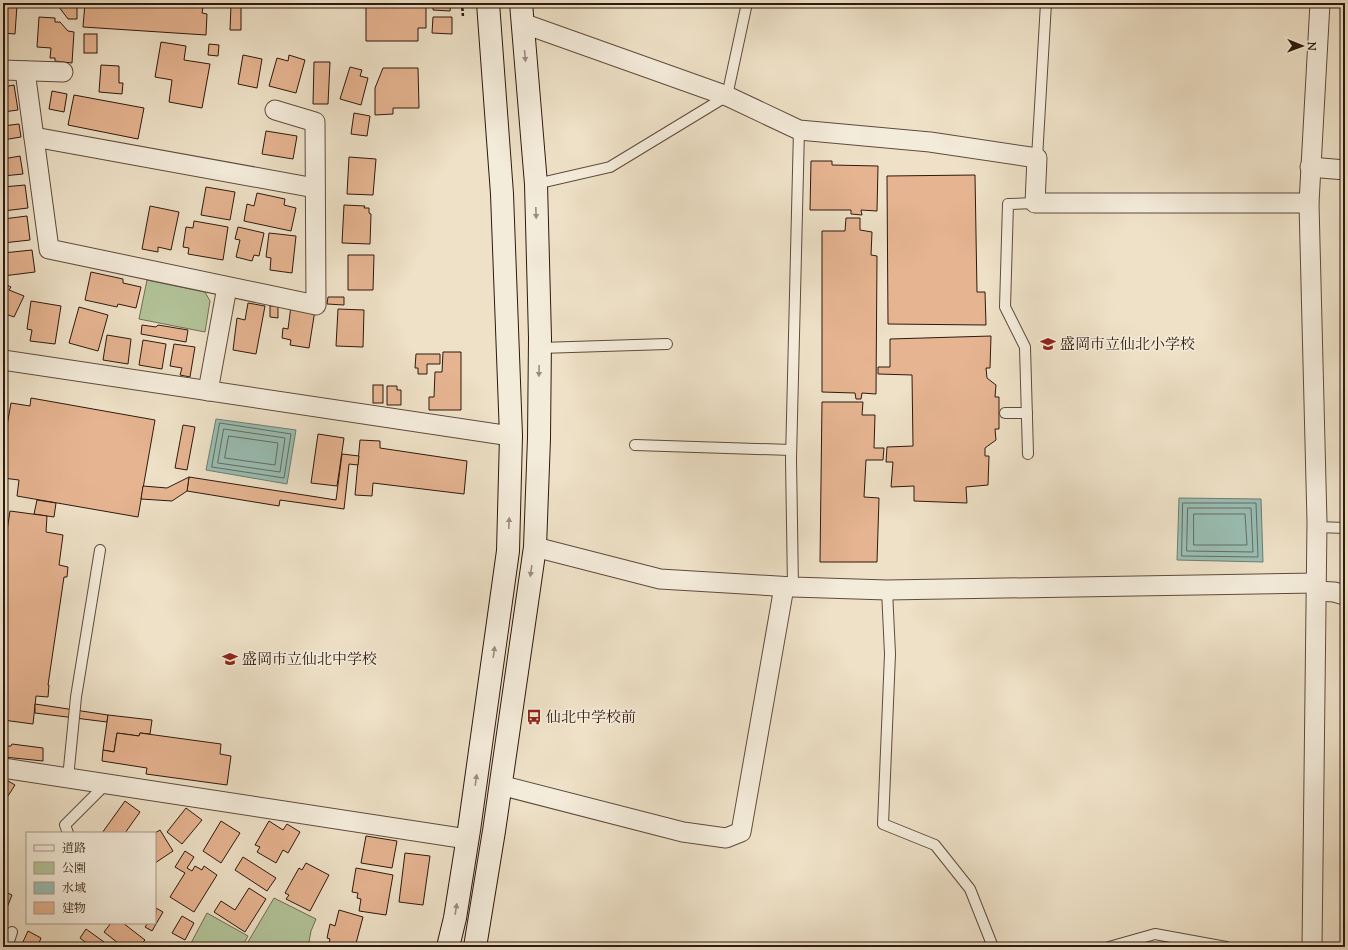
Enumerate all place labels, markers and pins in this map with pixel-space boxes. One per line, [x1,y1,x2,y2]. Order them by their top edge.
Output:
school or university icon: 盛岡市立仙北小学校 [1039,335,1057,353]
place label: 盛岡市立仙北小学校 [1060,335,1195,356]
school or university icon: 盛岡市立仙北中学校 [221,650,239,668]
place label: 盛岡市立仙北中学校 [242,650,377,671]
bus stop icon: 仙北中学校前 [525,708,543,726]
place label: 仙北中学校前 [546,708,636,729]

